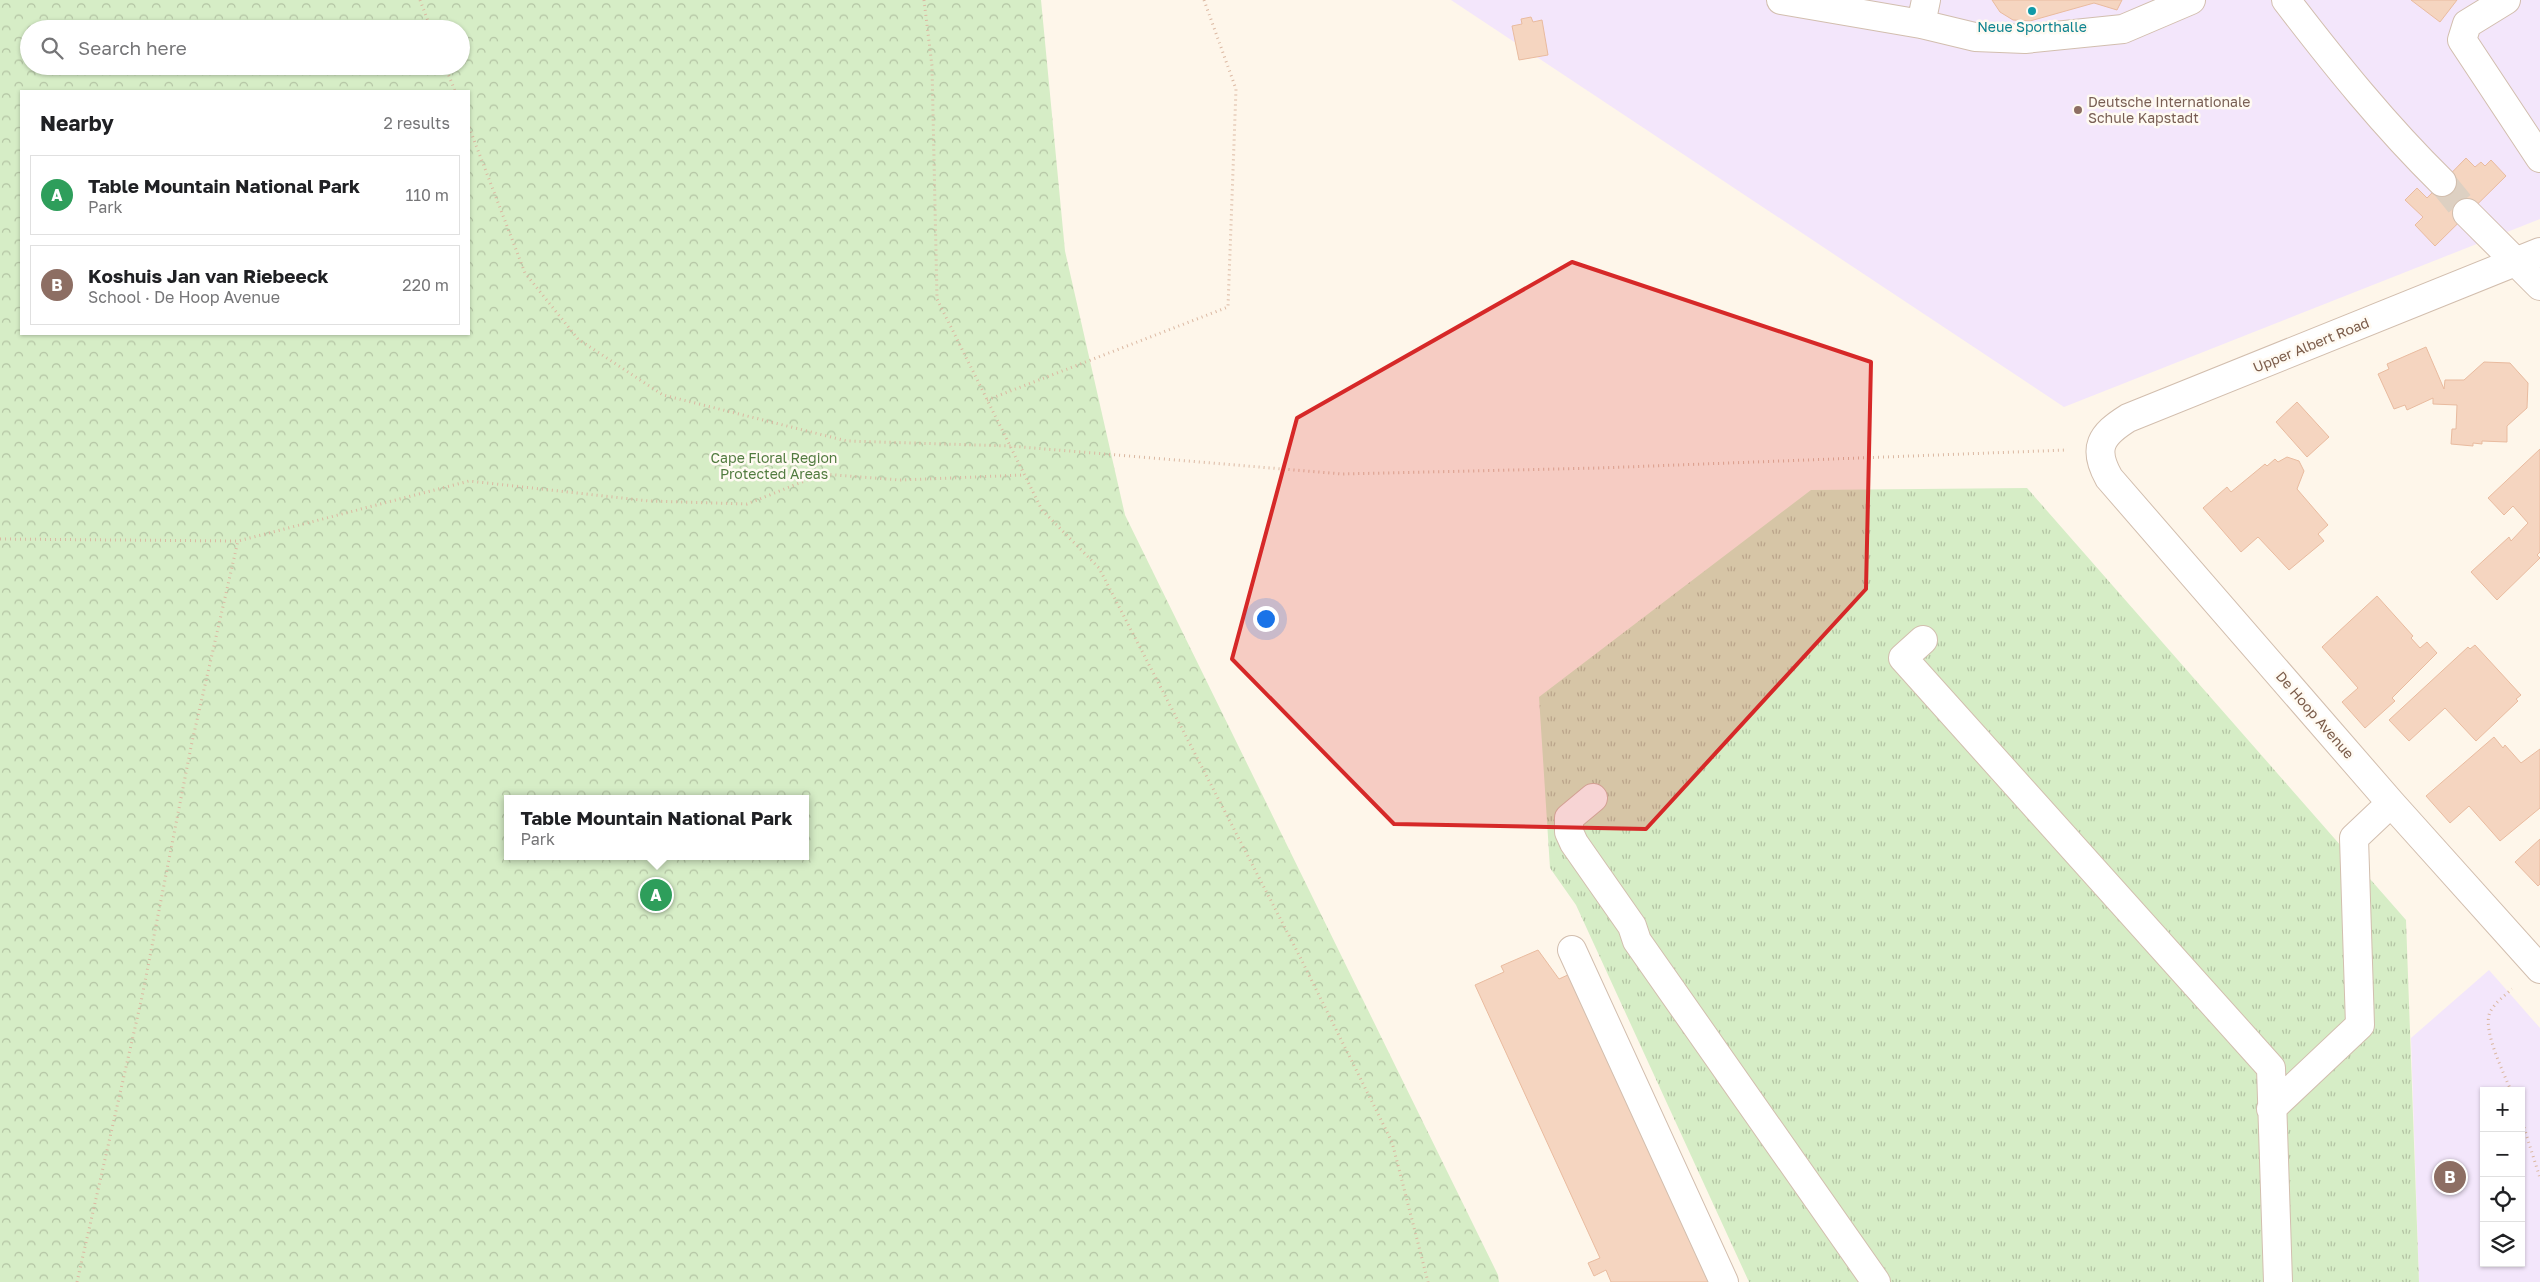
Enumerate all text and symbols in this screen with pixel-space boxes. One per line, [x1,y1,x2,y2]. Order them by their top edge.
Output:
marker: Neue Sporthalle [2026,5,2038,17]
place label: Neue Sporthalle [1977,18,2087,35]
search box [20,20,470,75]
icon: search [38,34,66,62]
text: Search here [78,36,187,59]
place label: Deutsche Internationale Schule Kapstadt [2088,93,2250,126]
marker: Deutsche Internationale Schule Kapstadt [2072,104,2084,116]
text: Nearby [40,110,114,136]
text: 2 results [384,113,450,133]
text: Table Mountain National Park [88,174,360,197]
text: A [51,185,63,205]
text: 110 m [405,185,449,205]
text: Park [88,197,123,217]
text: Koshuis Jan van Riebeeck [88,264,329,287]
text: B [51,275,63,295]
text: 220 m [402,275,449,295]
text: School · De Hoop Avenue [88,287,280,307]
street label: Upper Albert Road [2250,313,2371,376]
park label: Cape Floral Region Protected Areas [711,449,837,482]
your location [1253,606,1279,632]
street label: De Hoop Avenue [2273,667,2358,762]
popup [504,795,809,860]
text: Table Mountain National Park [520,806,793,829]
text: Park [520,829,555,849]
pin: A [640,876,672,914]
map controls [2480,1087,2525,1267]
button: + [2480,1087,2525,1132]
button: − [2480,1132,2525,1177]
pin: B [2434,1158,2466,1196]
button: locate [2480,1177,2525,1222]
button: layers [2480,1222,2525,1267]

